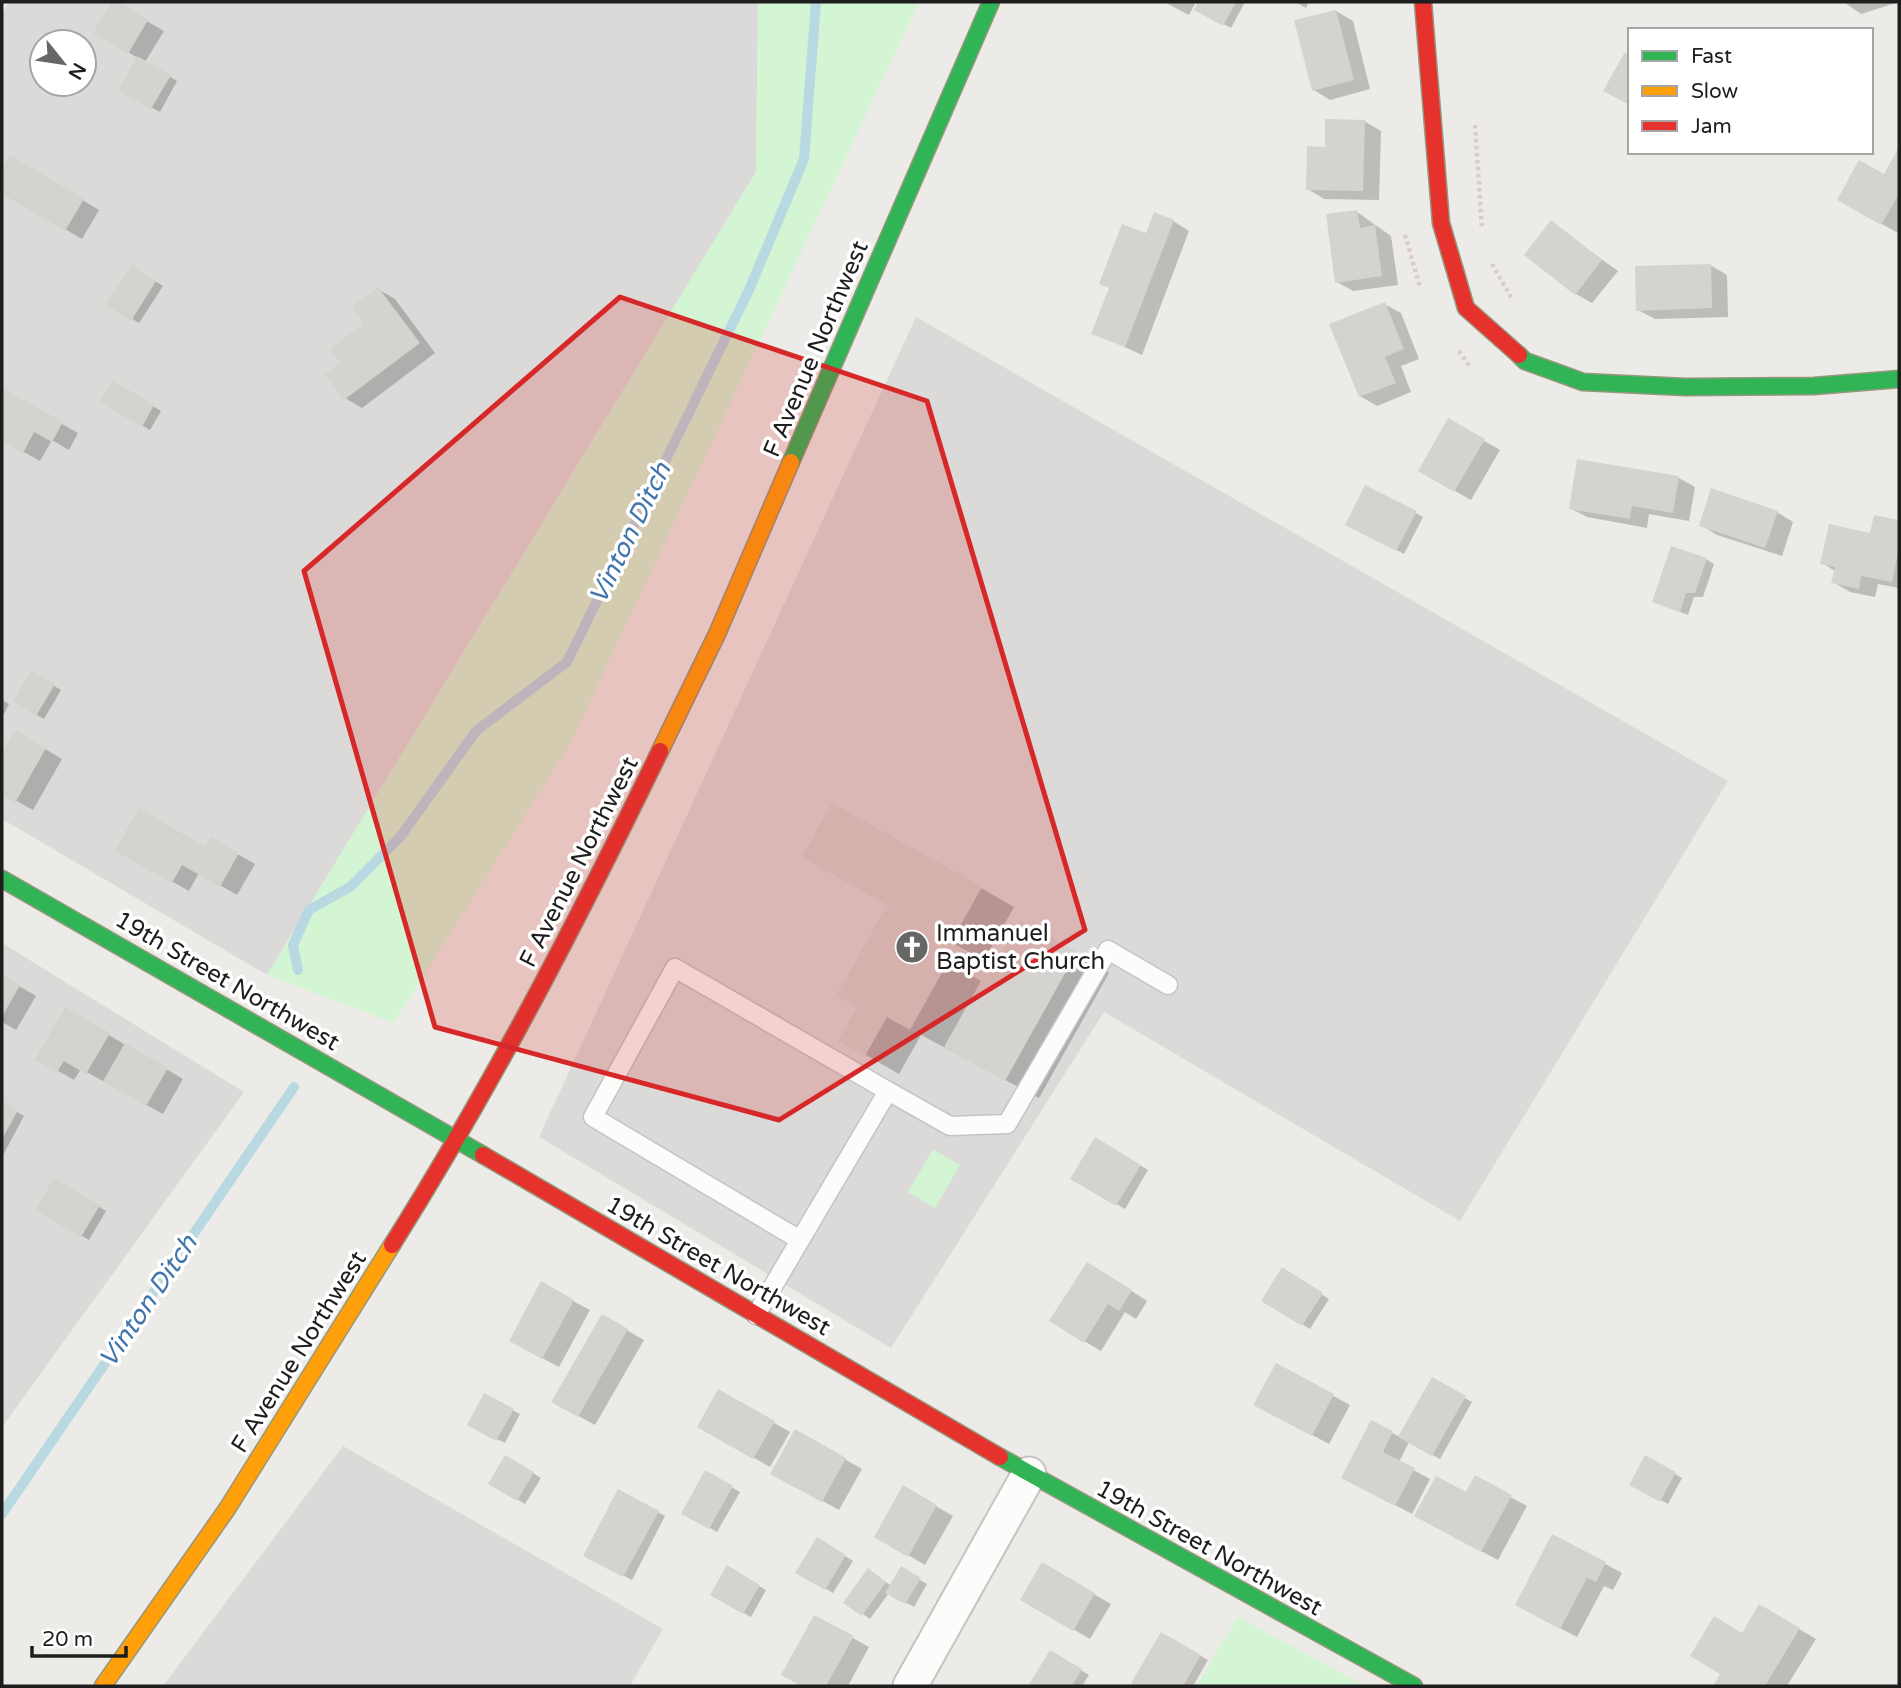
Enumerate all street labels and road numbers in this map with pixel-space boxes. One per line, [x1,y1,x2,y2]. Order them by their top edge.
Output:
street label: F Avenue Northwest [757,236,875,462]
street label: F Avenue Northwest [513,752,645,972]
street label: 19th Street Northwest [110,905,344,1057]
street label: 19th Street Northwest [601,1190,835,1342]
street label: F Avenue Northwest [225,1246,373,1458]
street label: 19th Street Northwest [1091,1474,1327,1622]

